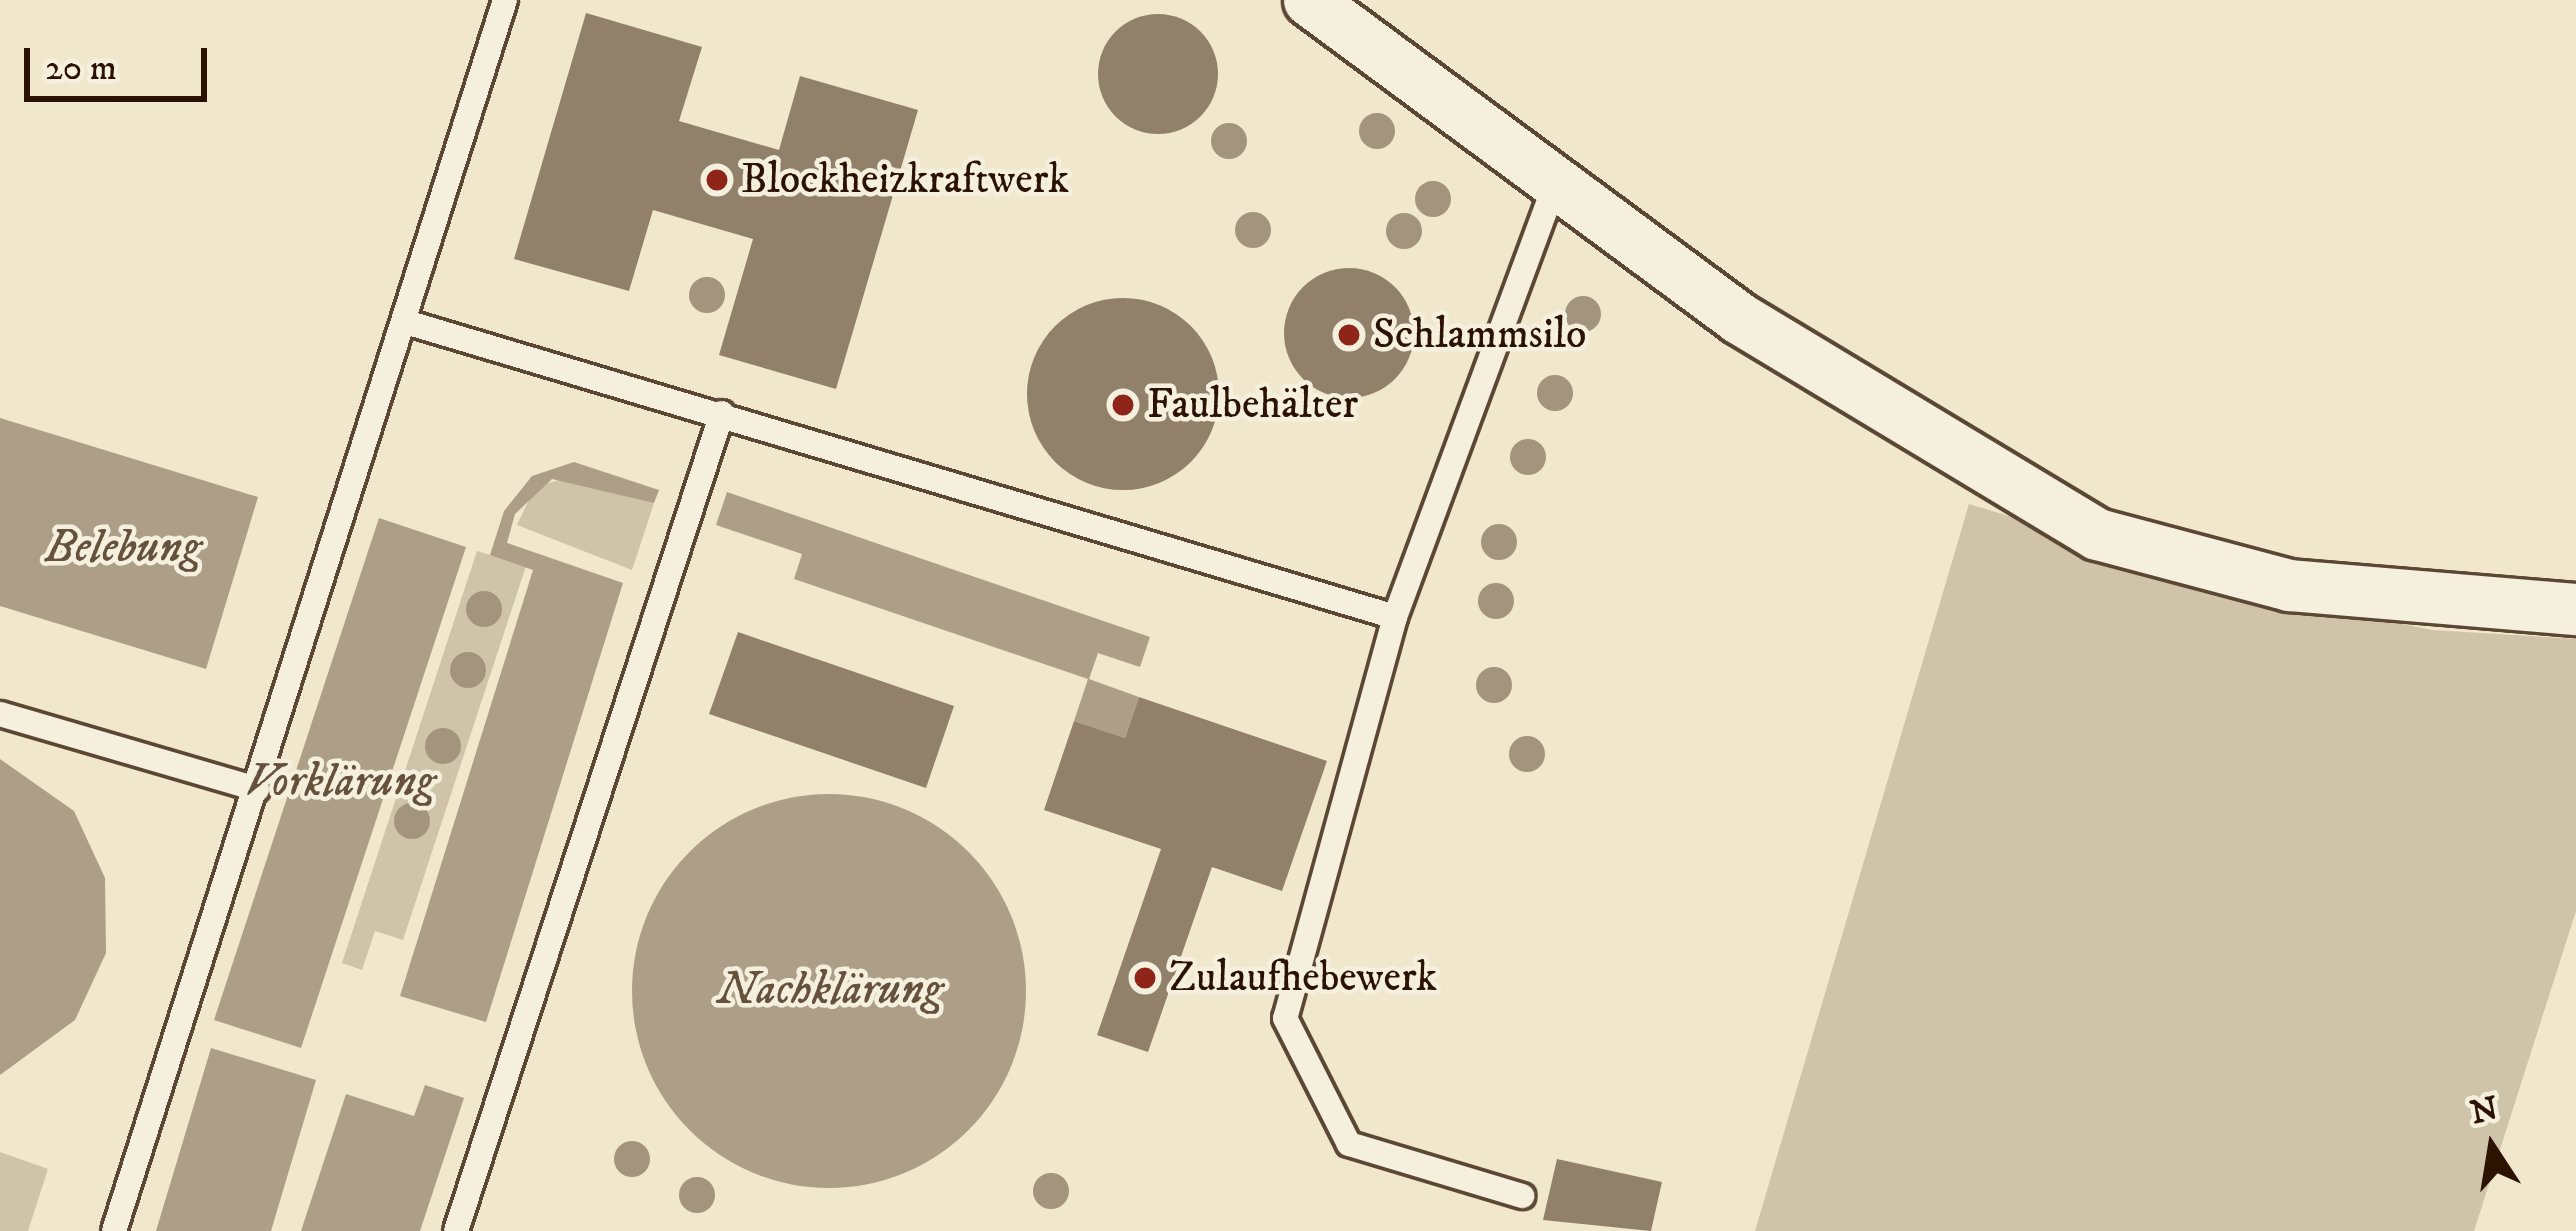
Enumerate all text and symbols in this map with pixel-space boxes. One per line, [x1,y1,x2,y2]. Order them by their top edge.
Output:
scale bar [30,24,213,98]
text: 20 m [45,46,117,91]
place label: Blockheizkraftwerk [741,155,1069,205]
marker: Blockheizkraftwerk [704,167,730,193]
place label: Schlammsilo [1373,310,1586,360]
marker: Schlammsilo [1336,322,1362,348]
place label: Faulbehälter [1147,380,1358,430]
marker: Faulbehälter [1110,392,1136,418]
water label: Belebung [45,522,201,576]
water label: Vorklärung [245,756,435,810]
place label: Zulaufhebewerk [1169,953,1437,1003]
water label: Nachklärung [718,964,942,1018]
marker: Zulaufhebewerk [1132,965,1158,991]
north arrow [2432,1087,2552,1207]
text: N [2467,1088,2502,1134]

